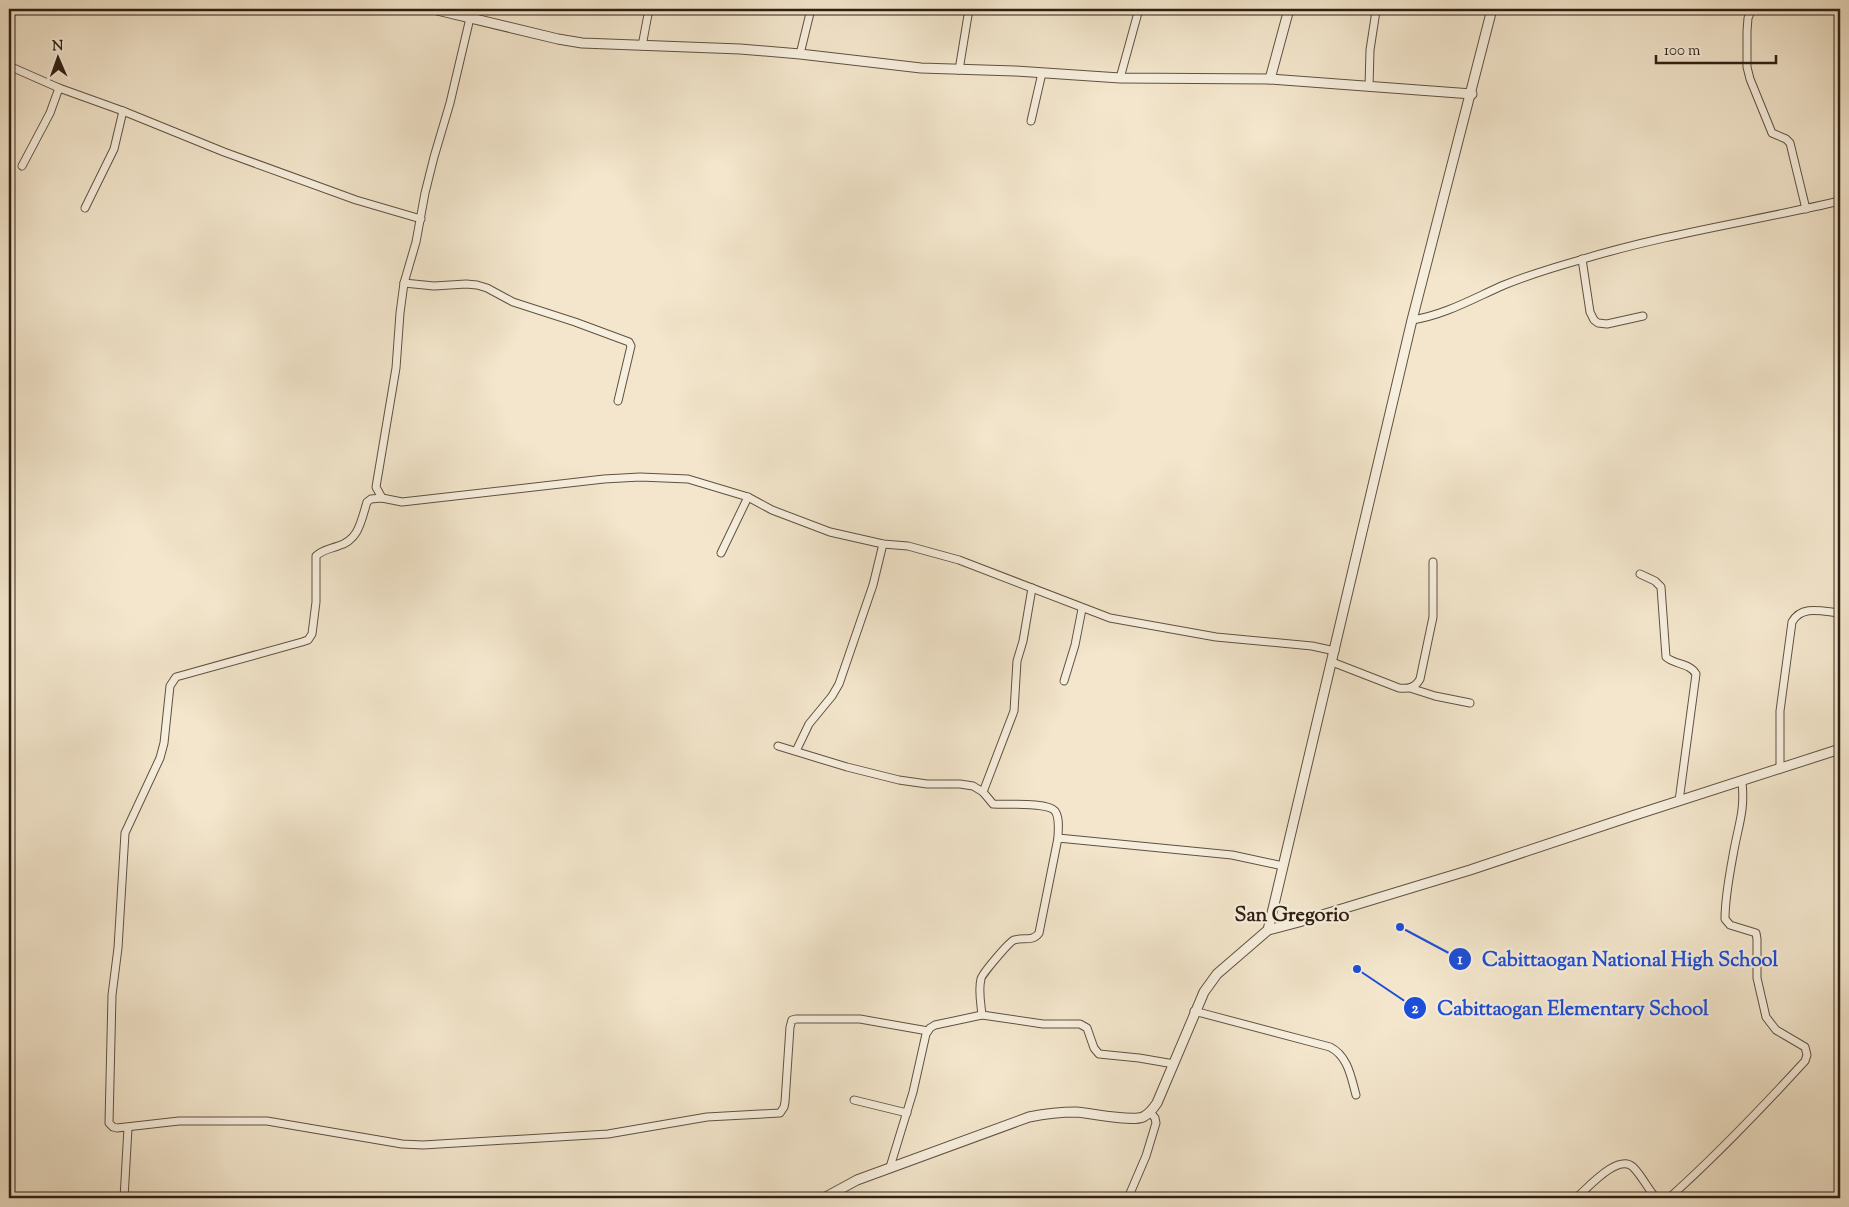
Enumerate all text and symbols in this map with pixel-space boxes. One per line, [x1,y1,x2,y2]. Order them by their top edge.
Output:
north arrow [32,32,82,82]
scale bar [1656,32,1776,64]
text: N [52,37,64,57]
text: 100 m [1664,41,1701,62]
district label: San Gregorio [1234,902,1350,931]
callout: Cabittaogan National High School [1447,942,1788,977]
text: Cabittaogan National High School [1482,947,1778,976]
text: 1 [1457,950,1463,971]
callout: Cabittaogan Elementary School [1403,990,1719,1025]
text: Cabittaogan Elementary School [1437,996,1709,1025]
text: 2 [1411,999,1419,1020]

